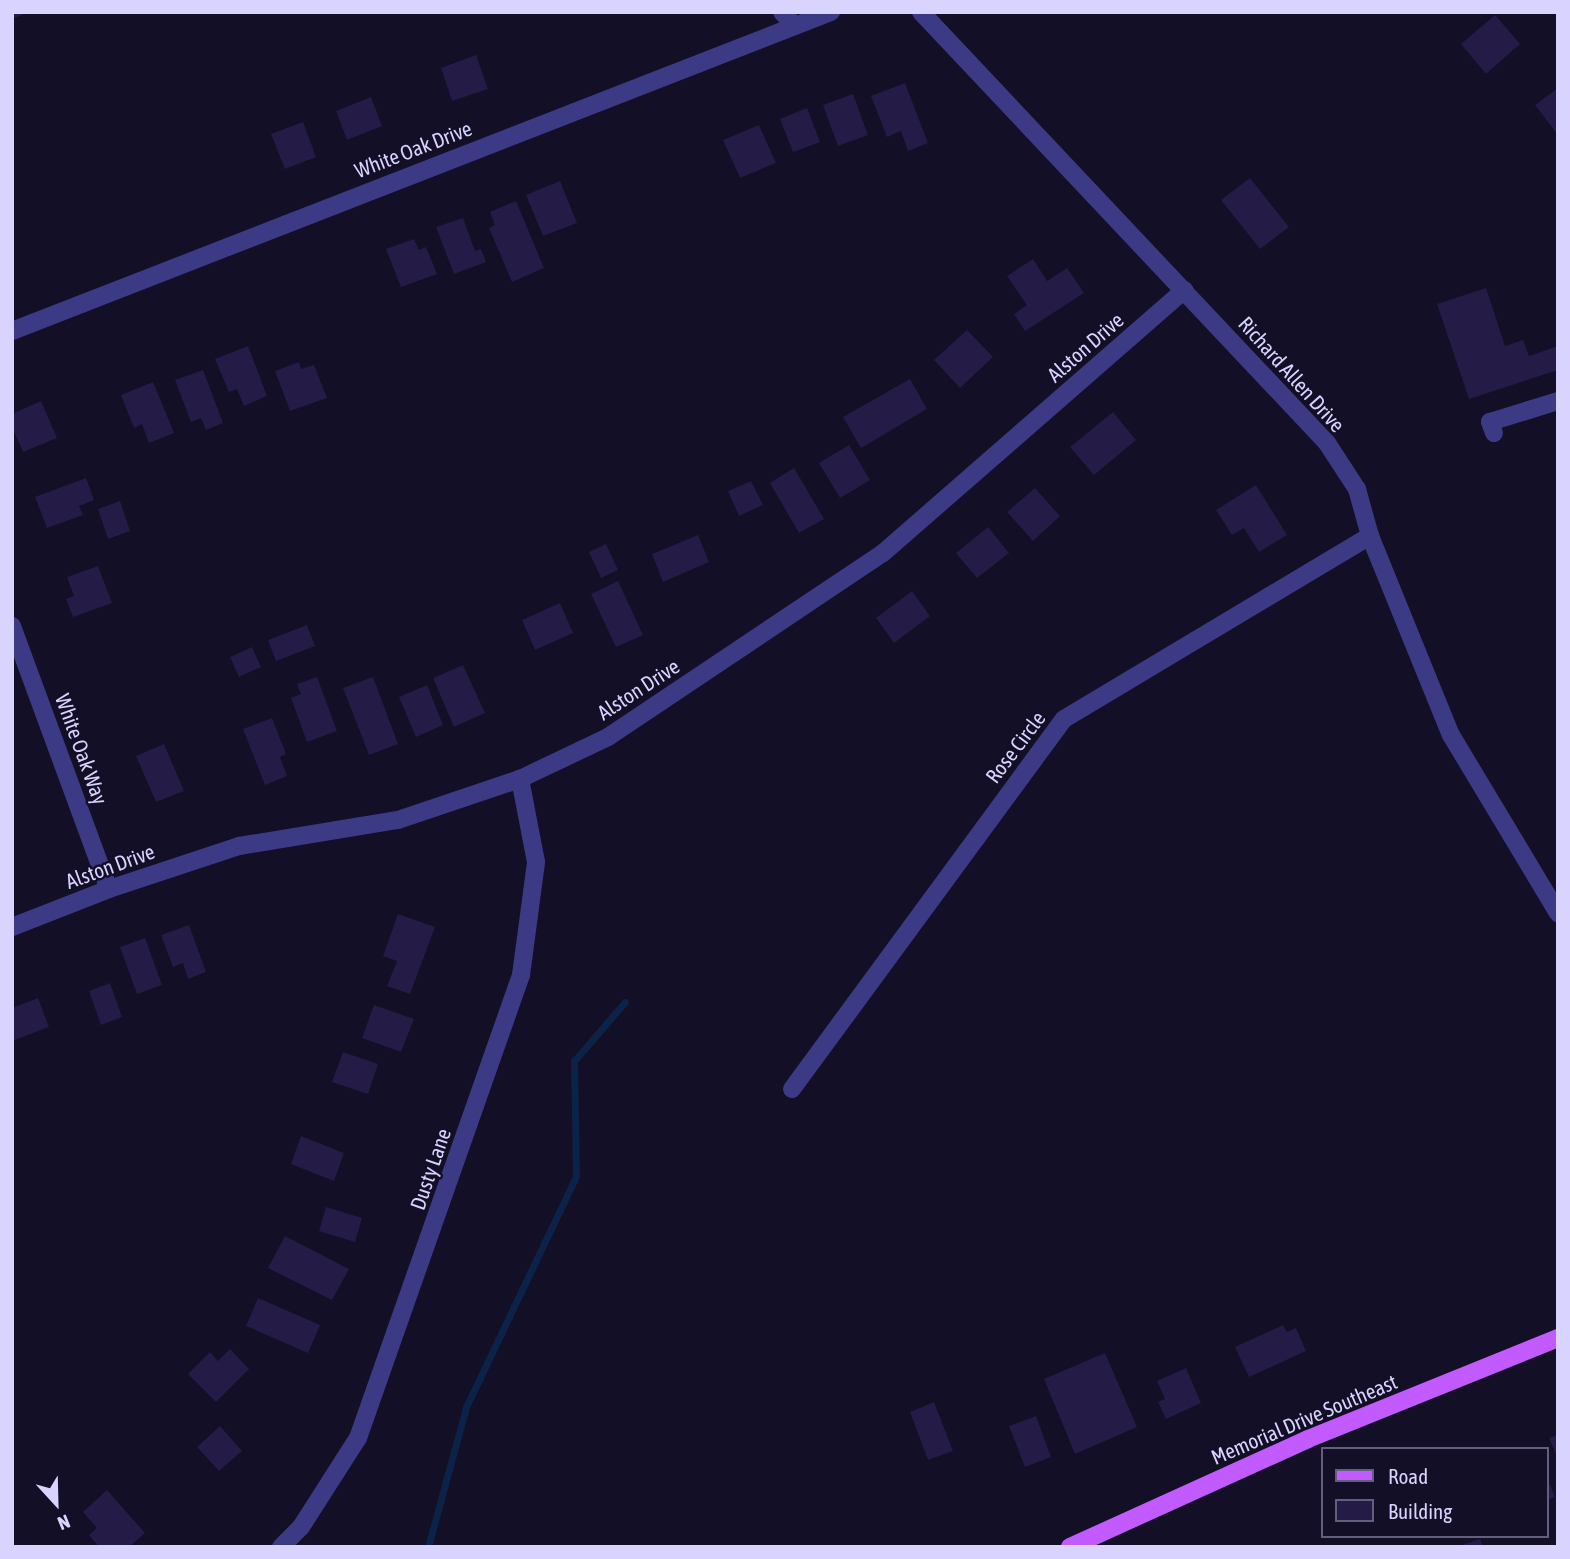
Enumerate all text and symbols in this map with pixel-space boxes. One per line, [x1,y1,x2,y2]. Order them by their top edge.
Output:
street label: White Oak Drive [351,115,475,183]
street label: Alston Drive [1042,307,1128,387]
street label: Richard Allen Drive [1234,311,1350,437]
street label: Alston Drive [592,653,684,725]
street label: White Oak Way [50,690,114,808]
street label: Rose Circle [980,706,1050,788]
street label: Alston Drive [62,838,158,894]
street label: Dusty Lane [404,1125,456,1213]
street label: Memorial Drive Southeast [1207,1368,1401,1470]
legend [1322,1447,1549,1538]
text: Road [1388,1464,1428,1488]
north arrow [21,1468,91,1538]
text: Building [1388,1499,1452,1523]
text: N [55,1510,73,1535]

